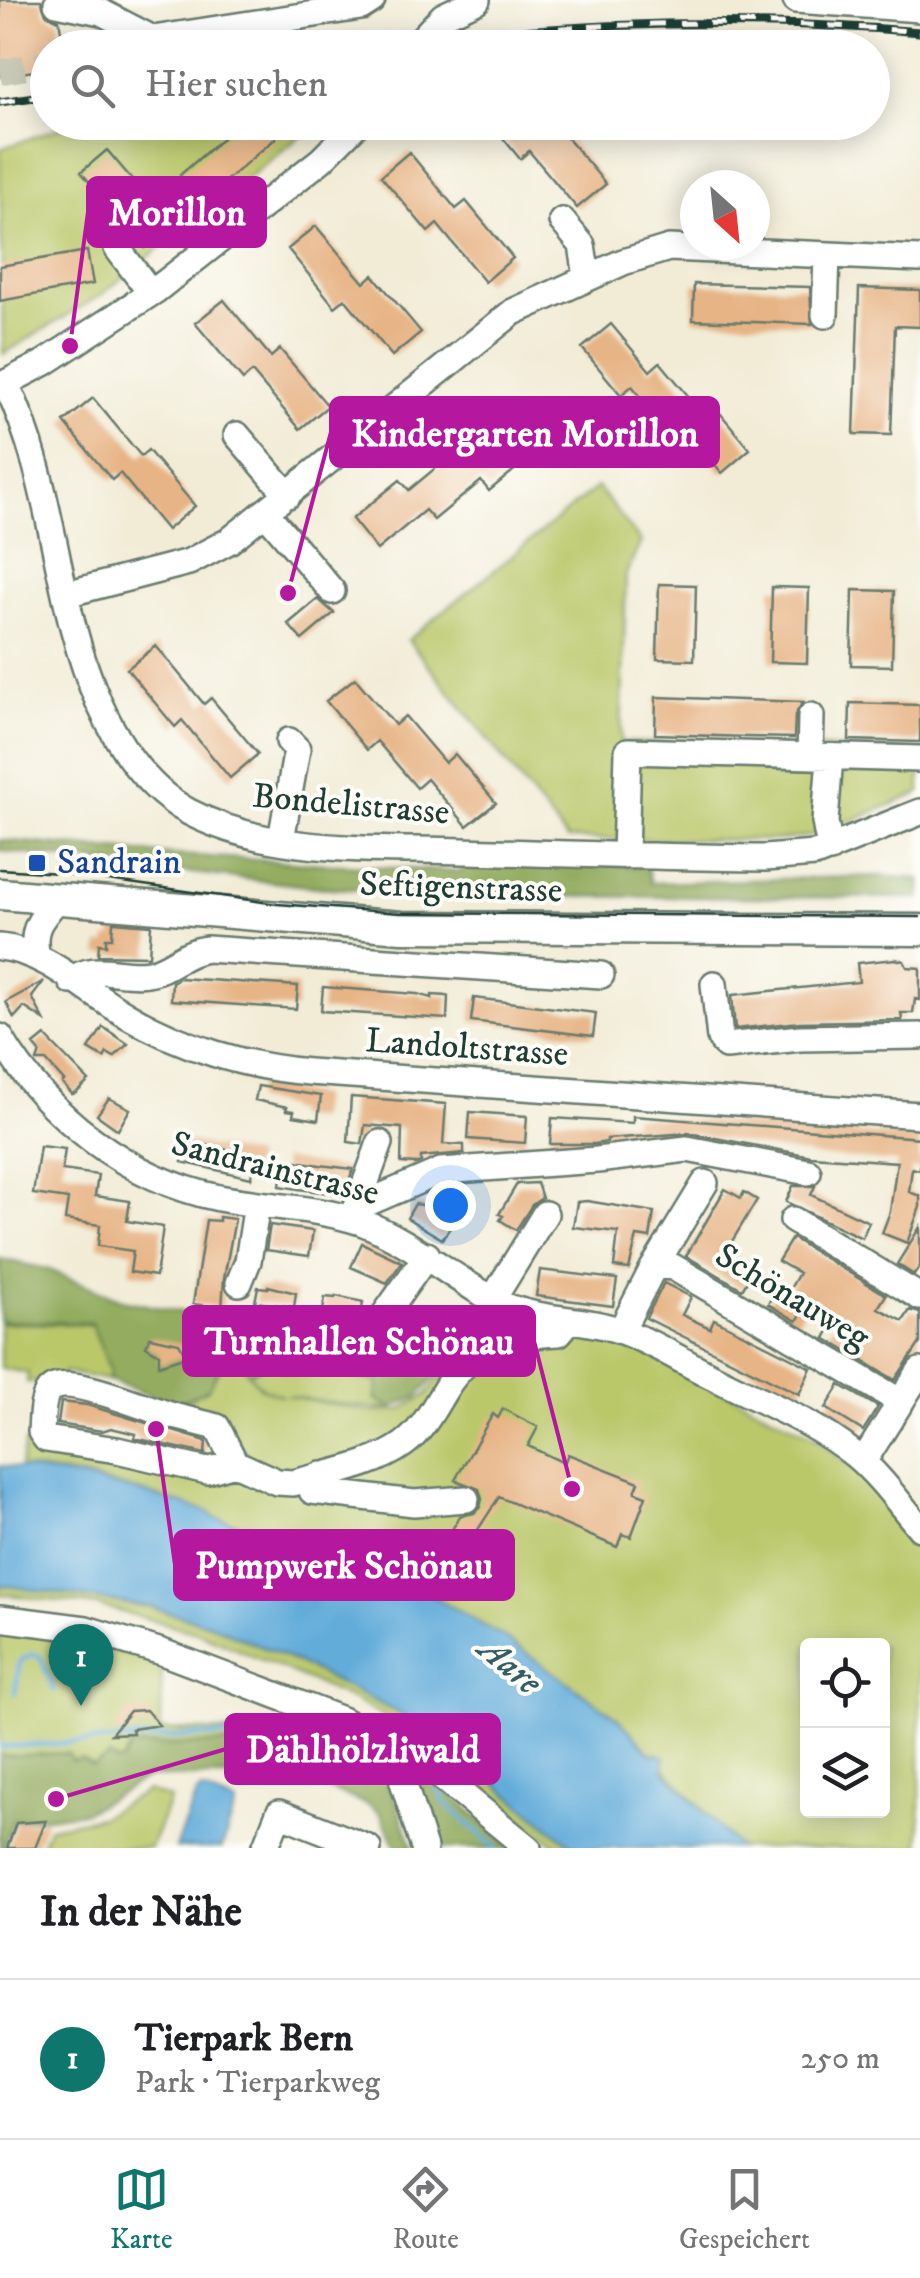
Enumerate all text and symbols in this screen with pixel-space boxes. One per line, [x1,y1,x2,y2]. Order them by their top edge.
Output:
search box [30,30,890,140]
icon: search [65,58,120,113]
text: Hier suchen [145,61,328,109]
north arrow [680,170,770,260]
callout: Morillon [88,178,265,246]
text: Morillon [108,190,246,238]
callout: Kindergarten Morillon [331,398,718,466]
text: Kindergarten Morillon [351,411,699,459]
street label: Bondelistrasse [251,774,451,836]
place label: Sandrain [57,841,181,885]
marker: Sandrain [26,852,48,874]
street label: Seftigenstrasse [359,862,563,914]
street label: Landoltstrasse [364,1019,570,1077]
street label: Sandrainstrasse [166,1122,384,1216]
your location [425,1180,476,1231]
street label: Schönauweg [707,1234,878,1361]
callout: Turnhallen Schönau [184,1307,534,1375]
text: Turnhallen Schönau [203,1319,514,1367]
callout: Pumpwerk Schönau [175,1531,513,1599]
text: Pumpwerk Schönau [195,1543,493,1591]
water label: Aare [466,1623,552,1707]
pin: 1 [48,1624,114,1706]
map controls [800,1638,890,1818]
button: locate [800,1638,890,1728]
callout: Dählhölzliwald [226,1715,499,1783]
text: Dählhölzliwald [246,1727,481,1775]
button: layers [800,1728,890,1818]
text: In der Nähe [40,1887,242,1939]
text: Tierpark Bern [135,2015,353,2063]
text: 1 [67,2039,78,2079]
text: 250 m [800,2039,880,2079]
text: Park · Tierparkweg [135,2063,380,2103]
tab: Karte [110,2162,173,2257]
tab: Route [393,2162,459,2257]
tab: Gespeichert [679,2162,810,2257]

